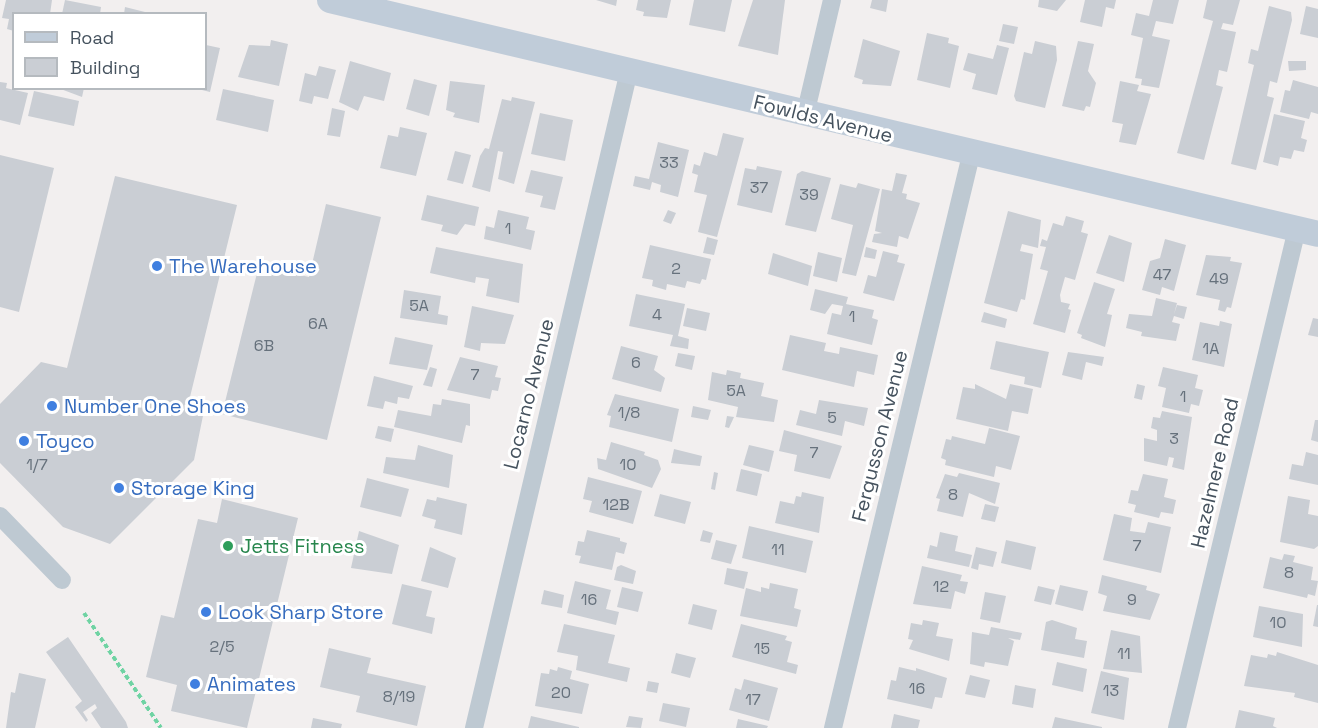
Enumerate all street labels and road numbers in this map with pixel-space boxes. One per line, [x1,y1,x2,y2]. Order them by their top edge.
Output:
street label: Fowlds Avenue [751,90,895,148]
street label: Locarno Avenue [499,316,559,472]
street label: Fergusson Avenue [847,348,913,524]
street label: Hazelmere Road [1186,395,1244,551]

